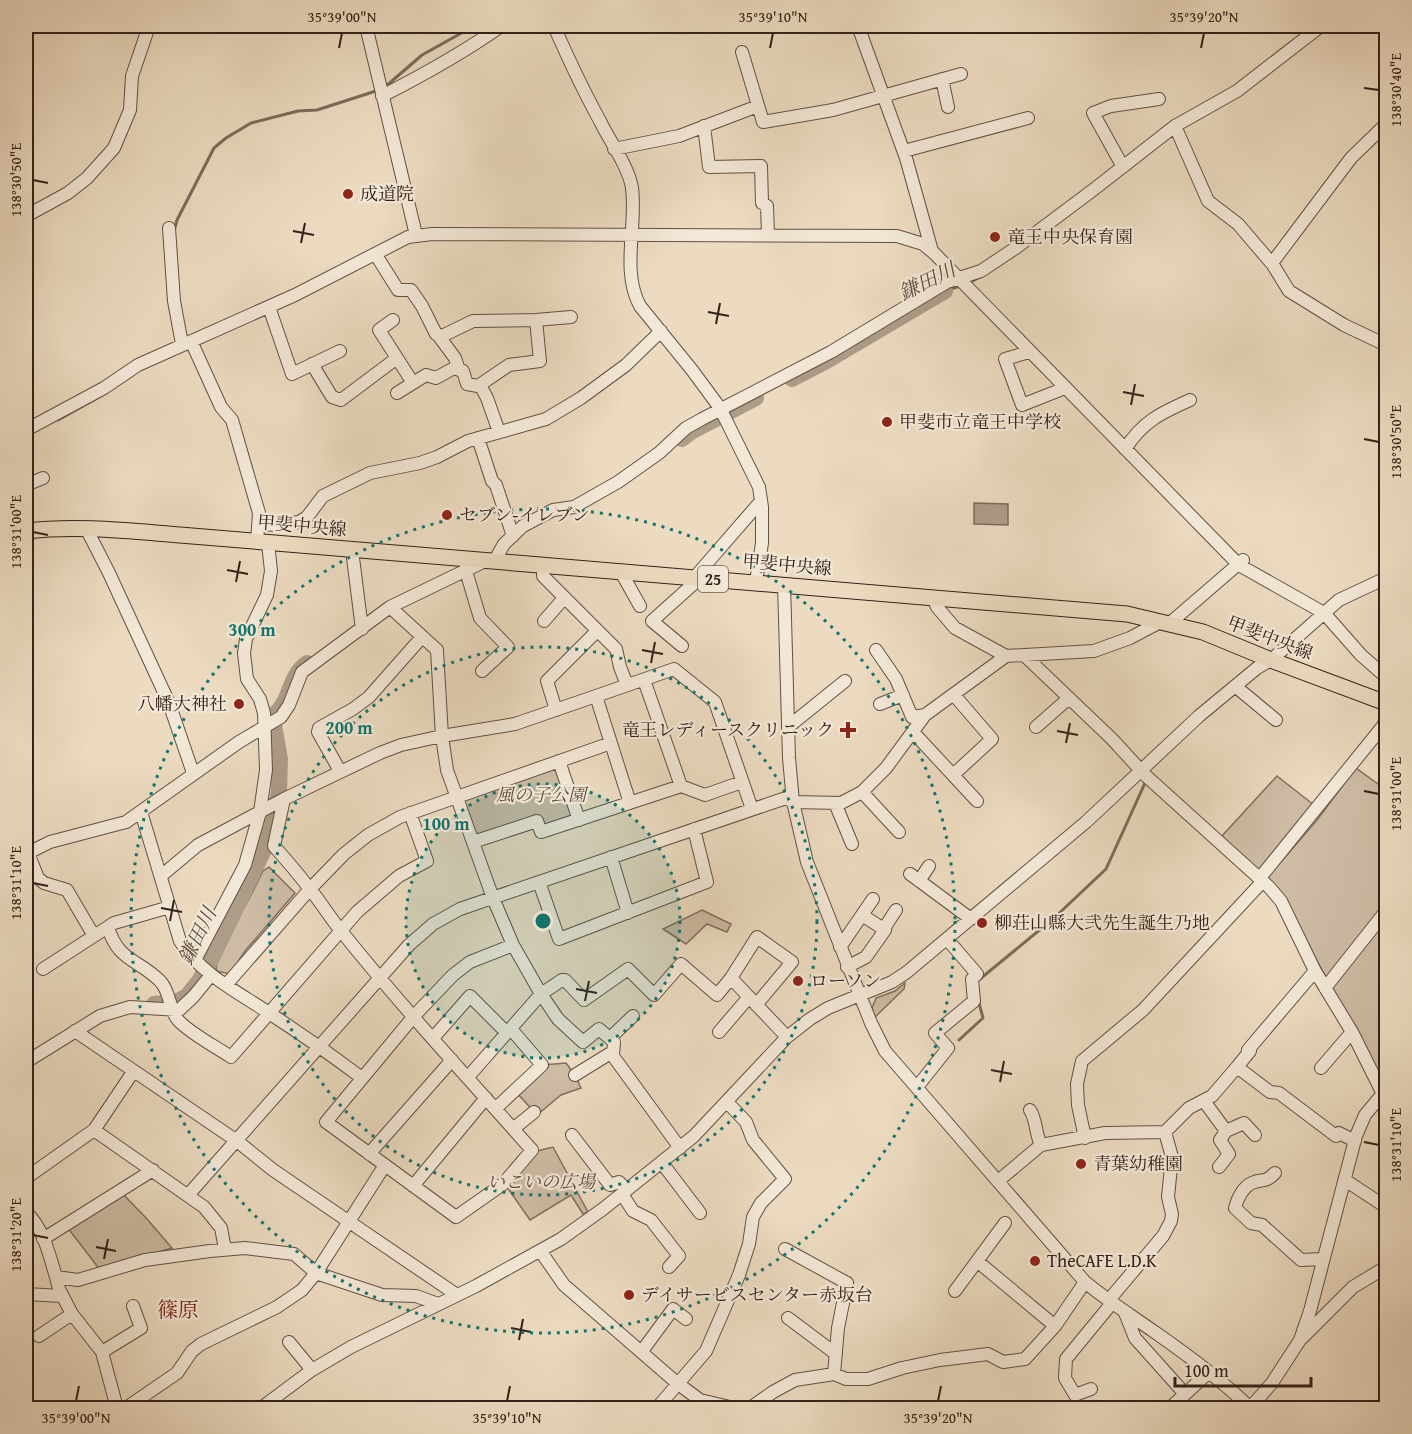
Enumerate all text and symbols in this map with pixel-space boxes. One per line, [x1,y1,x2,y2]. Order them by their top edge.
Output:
text: 35°39'00"N [308,6,377,27]
text: 35°39'10"N [739,6,808,27]
text: 35°39'20"N [1170,6,1239,27]
text: 138°30'40"E [1385,53,1406,127]
text: 138°30'50"E [5,143,26,217]
place label: 成道院 [360,180,414,207]
marker: 成道院 [341,187,355,201]
place label: 竜王中央保育園 [1007,223,1133,250]
marker: 竜王中央保育園 [988,230,1002,244]
water label: 鎌田川 [893,253,962,307]
text: 138°30'50"E [1385,405,1406,479]
place label: 甲斐市立竜王中学校 [899,408,1061,435]
marker: 甲斐市立竜王中学校 [880,415,894,429]
text: 138°31'00"E [5,495,26,569]
place label: セブン-イレブン [459,501,590,528]
street label: 甲斐中央線 [256,508,348,543]
marker: セブン-イレブン [440,508,454,522]
street label: 甲斐中央線 [741,547,833,582]
road number: 25 [698,566,728,592]
street label: 甲斐中央線 [1223,609,1317,666]
text: 300 m [228,616,276,643]
place label: 八幡大神社 [137,690,227,717]
marker: 八幡大神社 [232,697,246,711]
text: 200 m [325,714,373,741]
place label: 竜王レディースクリニック [621,716,834,743]
marker: 竜王レディースクリニック [839,721,857,739]
text: 138°31'00"E [1385,757,1406,831]
park label: 風の子公園 [496,781,589,808]
text: 100 m [422,810,470,837]
text: 138°31'10"E [5,846,26,920]
water label: 鎌田川 [170,901,224,969]
place label: 柳荘山縣大弐先生誕生乃地 [994,909,1210,936]
centre of rings [533,911,553,931]
marker: 柳荘山縣大弐先生誕生乃地 [975,916,989,930]
place label: ローソン [810,967,881,994]
marker: ローソン [791,974,805,988]
text: 138°31'10"E [1385,1108,1406,1182]
place label: 青葉幼稚園 [1093,1150,1183,1177]
marker: 青葉幼稚園 [1074,1157,1088,1171]
park label: いこいの広場 [487,1168,597,1195]
text: 138°31'20"E [5,1198,26,1272]
place label: TheCAFE L.D.K [1047,1247,1157,1274]
marker: TheCAFE L.D.K [1028,1254,1042,1268]
place label: デイサービスセンター赤坂台 [641,1281,873,1308]
marker: デイサービスセンター赤坂台 [622,1288,636,1302]
district label: 篠原 [157,1294,199,1325]
scale bar [1175,1350,1312,1388]
text: 100 m [1184,1357,1229,1384]
text: 35°39'00"N [42,1407,111,1428]
text: 35°39'10"N [473,1407,542,1428]
text: 35°39'20"N [904,1407,973,1428]

